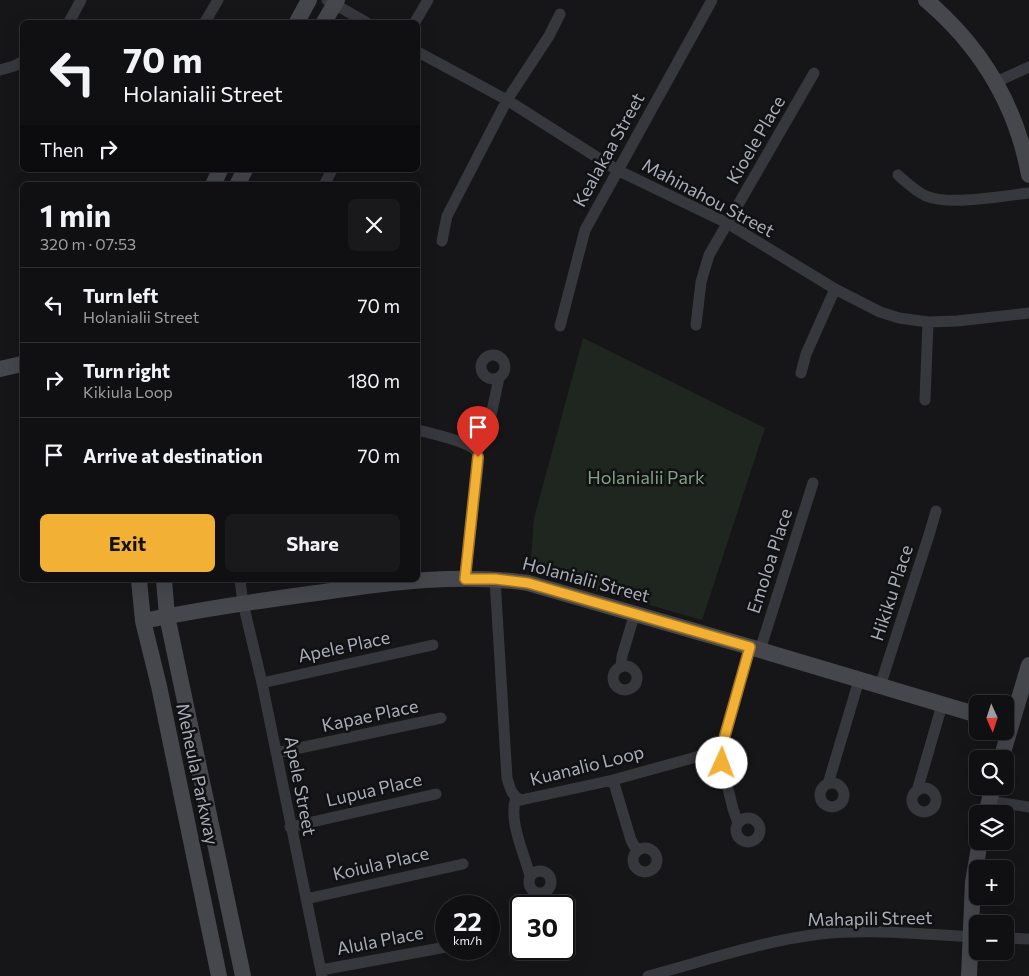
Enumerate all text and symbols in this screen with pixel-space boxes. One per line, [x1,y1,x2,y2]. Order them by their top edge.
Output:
text: 70 m [123,37,203,80]
icon: left [40,40,105,105]
text: Holanialii Street [123,80,283,107]
street label: Kealakaa Street [568,89,649,210]
street label: Kioele Place [721,91,789,188]
icon: right [94,135,122,163]
text: Then [40,138,84,161]
street label: Mahinahou Street [639,153,778,241]
text: 1 min [40,196,111,233]
button: close [348,199,400,251]
text: 320 m · 07:53 [40,234,136,253]
text: Turn left [83,284,158,307]
icon: left [40,291,68,319]
text: 70 m [357,294,400,317]
text: Holanialii Street [83,307,199,326]
text: Turn right [83,359,170,382]
icon: right [40,366,68,394]
text: 180 m [348,369,400,392]
text: Kikiula Loop [83,382,173,401]
pin [457,406,499,457]
icon: arrive [464,413,492,441]
icon: arrive [40,441,68,469]
text: Arrive at destination [83,444,263,467]
text: 70 m [357,444,400,467]
park label: Holanialii Park [587,466,705,488]
street label: Emoloa Place [742,505,796,616]
button: Exit [40,514,215,572]
button: Share [225,514,400,572]
street label: Hikiku Place [865,542,917,643]
street label: Holanialii Street [520,551,652,607]
street label: Apele Place [296,626,392,667]
street label: Kapae Place [319,694,420,736]
north arrow [969,695,1014,740]
map controls [969,695,1014,960]
street label: Meheula Parkway [172,701,224,847]
street label: Apele Street [281,734,321,837]
position arrow [695,736,747,788]
street label: Kuanalio Loop [527,740,646,790]
button: search [969,750,1014,795]
street label: Lupua Place [324,767,424,811]
button: layers [969,805,1014,850]
street label: Koiula Place [331,841,431,885]
button: + [969,860,1014,905]
speed limit sign: 30 [510,895,575,960]
text: 22 [453,906,482,936]
street label: Mahapili Street [807,906,933,930]
button: − [969,915,1014,960]
street label: Alula Place [334,921,425,959]
text: km/h [453,933,482,947]

